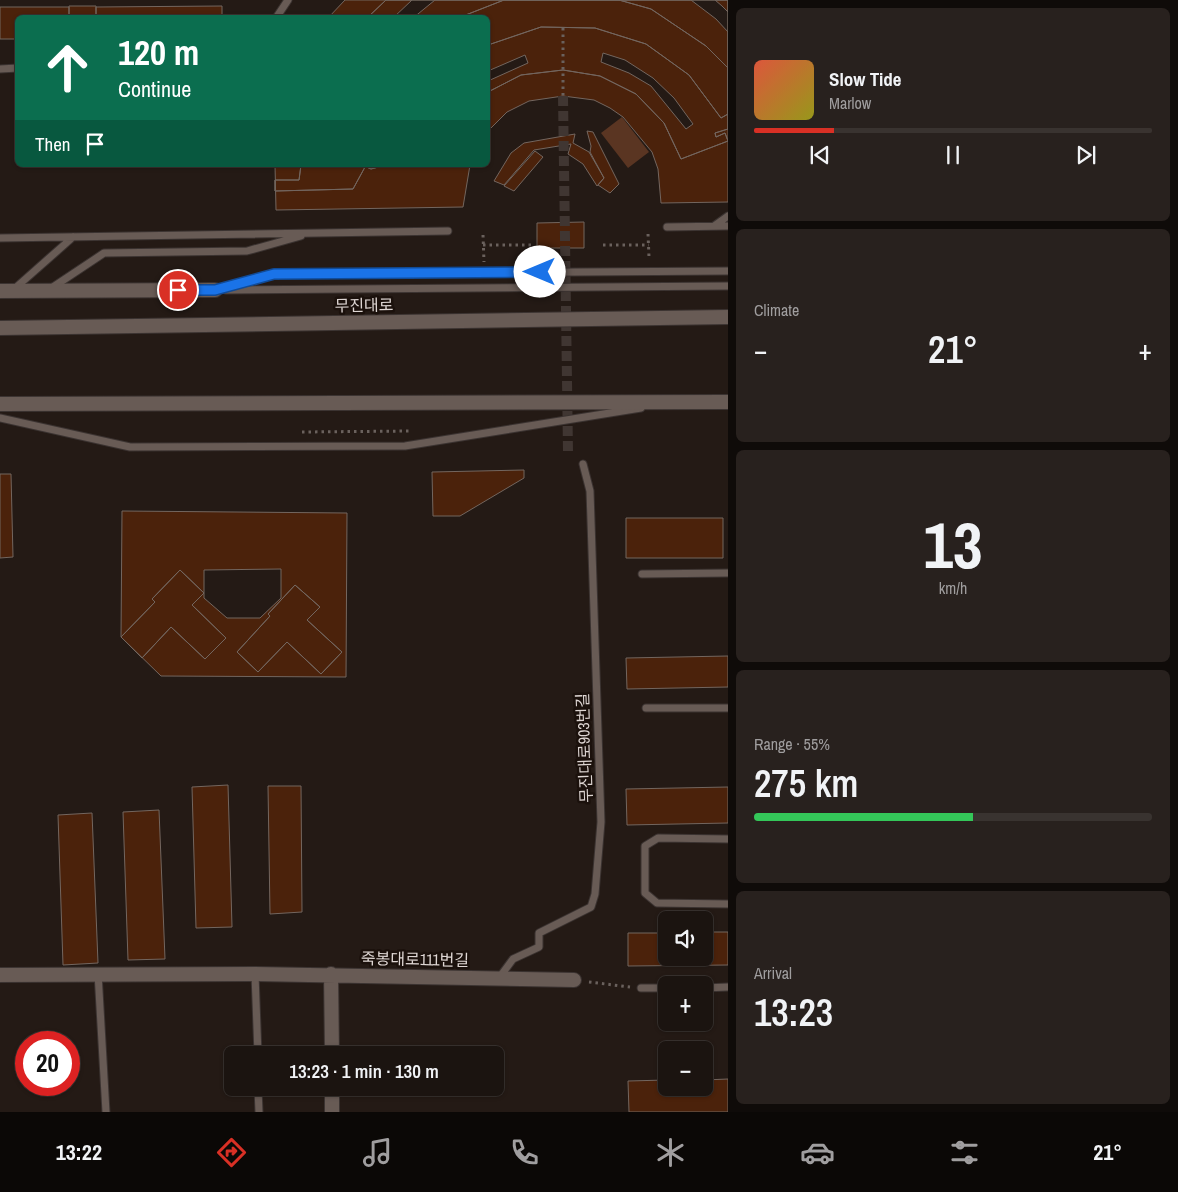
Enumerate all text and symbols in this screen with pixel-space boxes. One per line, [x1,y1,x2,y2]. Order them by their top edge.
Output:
text: 120 m [118,29,199,76]
icon: ahead [35,35,100,100]
text: Slow Tide [829,66,901,92]
text: Continue [118,74,191,104]
text: Marlow [829,92,871,114]
icon: arrive [81,130,109,158]
text: Then [35,131,71,157]
icon: previous [806,141,834,169]
icon: pause [939,141,967,169]
icon: next [1072,141,1100,169]
position arrow [513,245,565,297]
pin [157,269,199,311]
icon: arrive [164,276,192,304]
street label: 무진대로 [334,293,394,317]
text: Climate [754,299,799,321]
text: 21° [928,324,978,375]
text: − [754,331,767,369]
text: + [1139,331,1152,369]
text: 13 [923,501,983,588]
text: km/h [939,577,967,599]
street label: 무진대로903번길 [571,693,597,803]
text: Range · 55% [754,733,830,755]
text: 275 km [754,758,858,809]
map controls [658,911,713,1096]
button: sound [658,911,713,966]
street label: 죽봉대로111번길 [361,947,469,971]
text: Arrival [754,962,792,984]
button: + [658,976,713,1031]
text: 13:23 [754,987,833,1038]
speed limit sign: 20 [15,1031,80,1096]
button: − [658,1041,713,1096]
text: 13:23 · 1 min · 130 m [289,1058,439,1084]
icon: directions [214,1135,249,1170]
icon: music [360,1135,395,1170]
icon: phone [507,1135,542,1170]
icon: climate [653,1135,688,1170]
icon: car [800,1135,835,1170]
icon: filters [947,1135,982,1170]
text: 13:22 [56,1137,102,1167]
text: 21° [1093,1137,1122,1167]

